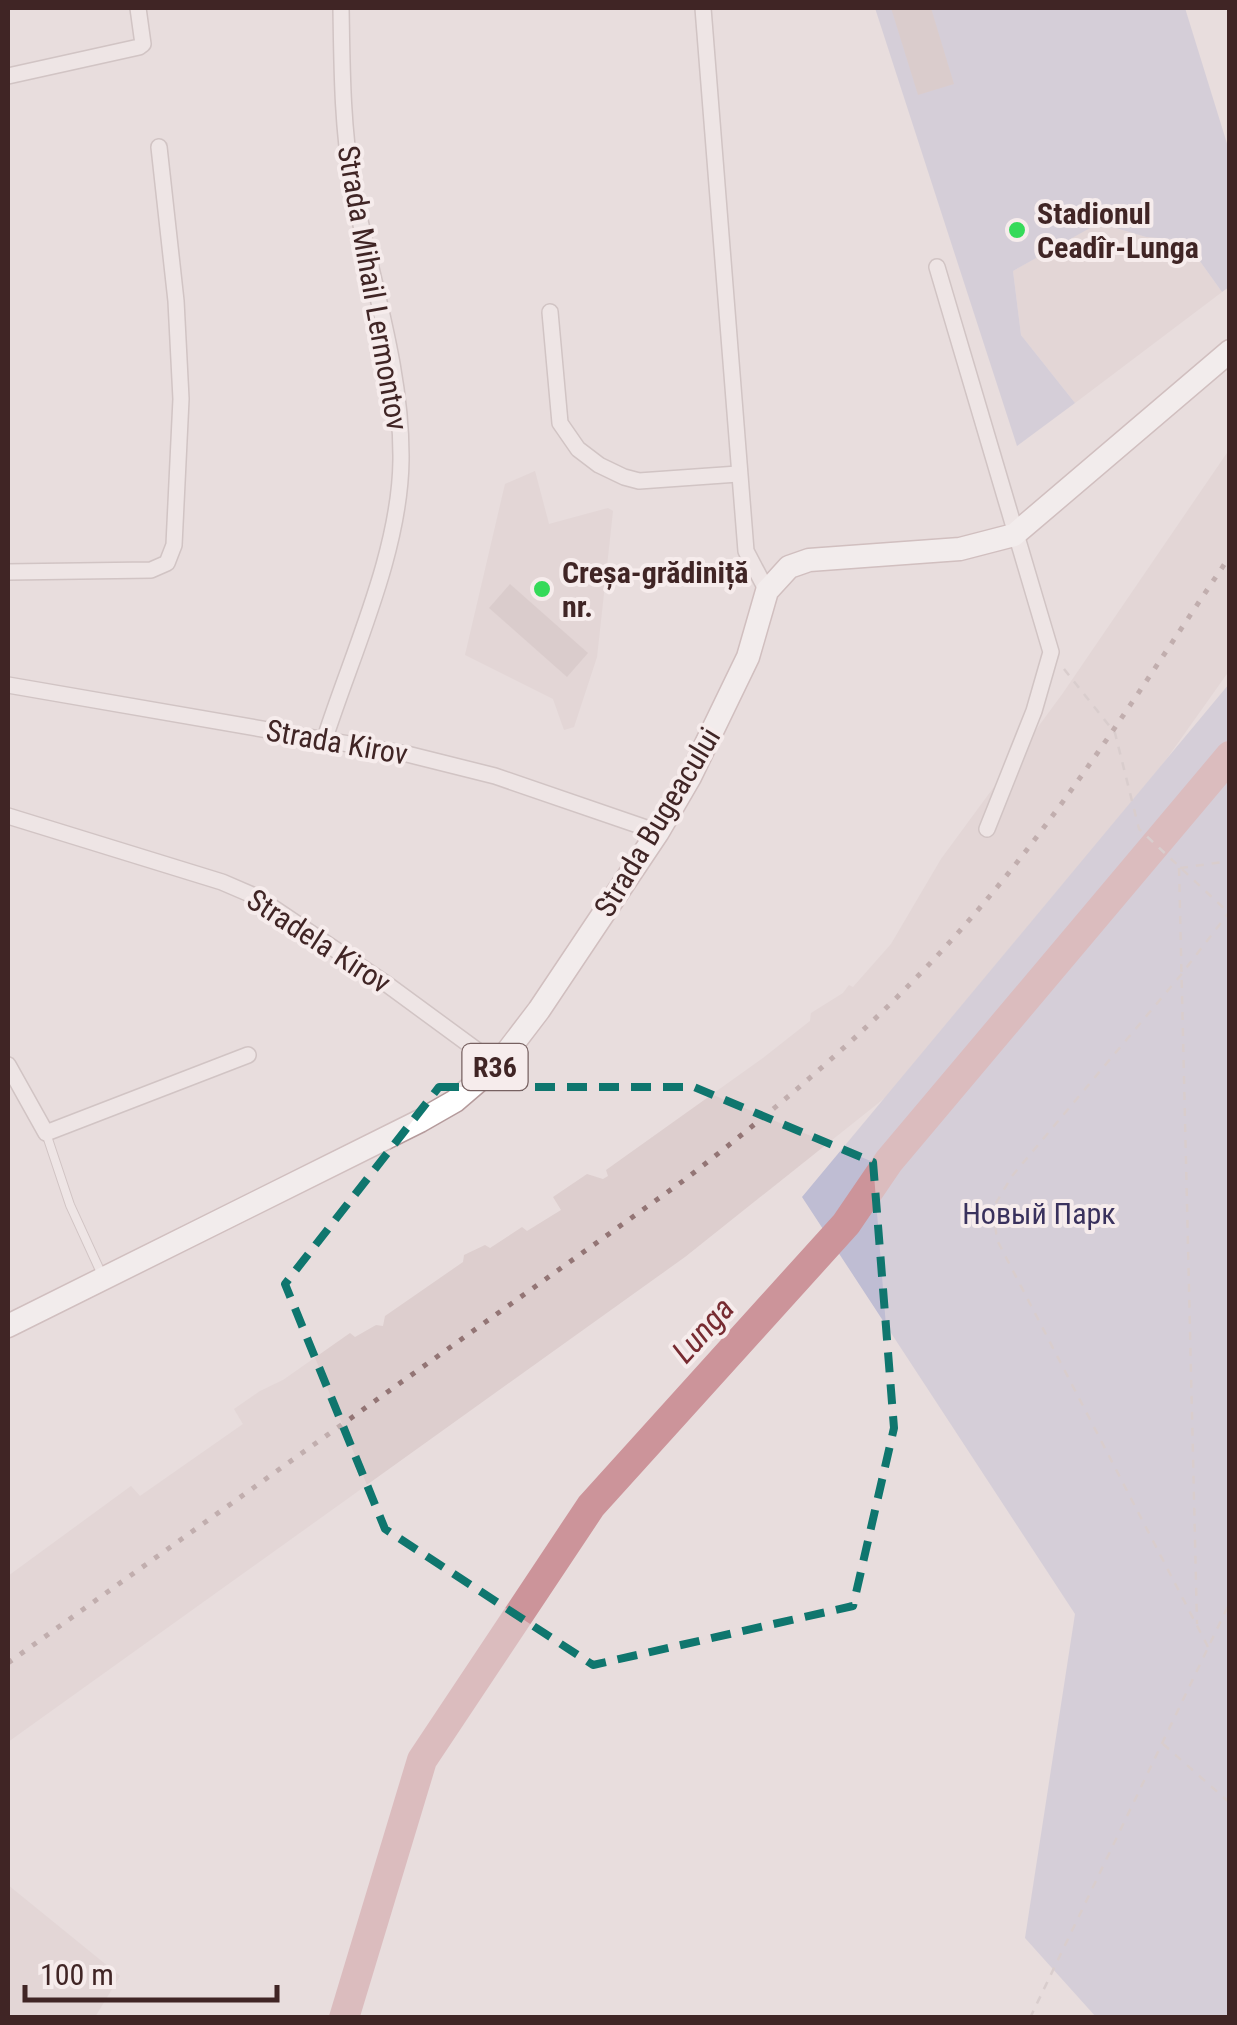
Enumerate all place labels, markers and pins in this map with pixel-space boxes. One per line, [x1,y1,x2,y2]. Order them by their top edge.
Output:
place label: Stadionul Ceadîr-Lunga [1037,196,1199,265]
marker: Stadionul Ceadîr-Lunga [1006,219,1028,241]
place label: Creșa-grădiniță nr. [562,555,749,624]
marker: Creșa-grădiniță nr. [531,578,553,600]

